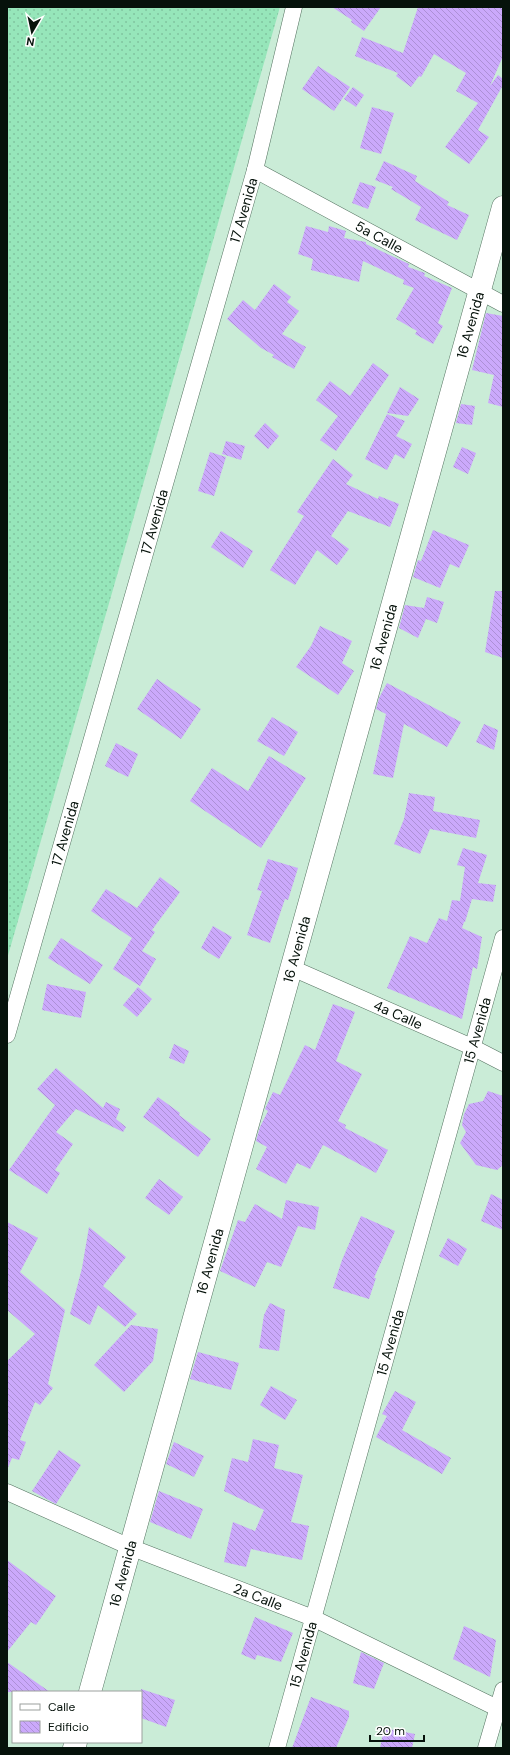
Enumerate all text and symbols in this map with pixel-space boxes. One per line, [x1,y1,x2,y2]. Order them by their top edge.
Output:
north arrow [12,12,52,52]
text: N [25,34,35,49]
street label: 17 Avenida [226,176,261,245]
street label: 5a Calle [352,217,406,257]
street label: 16 Avenida [452,290,488,360]
street label: 17 Avenida [136,487,172,556]
street label: 16 Avenida [366,602,401,672]
street label: 17 Avenida [47,798,83,868]
street label: 16 Avenida [279,914,314,985]
street label: 15 Avenida [459,995,495,1066]
street label: 4a Calle [371,996,426,1033]
street label: 16 Avenida [192,1226,228,1297]
street label: 15 Avenida [372,1307,408,1378]
street label: 16 Avenida [105,1538,141,1609]
street label: 2a Calle [231,1579,285,1614]
street label: 15 Avenida [285,1619,321,1690]
legend [12,1691,142,1743]
text: Calle [48,1699,75,1715]
scale bar [370,1717,424,1743]
text: Edificio [48,1719,89,1735]
text: 20 m [376,1723,405,1739]

